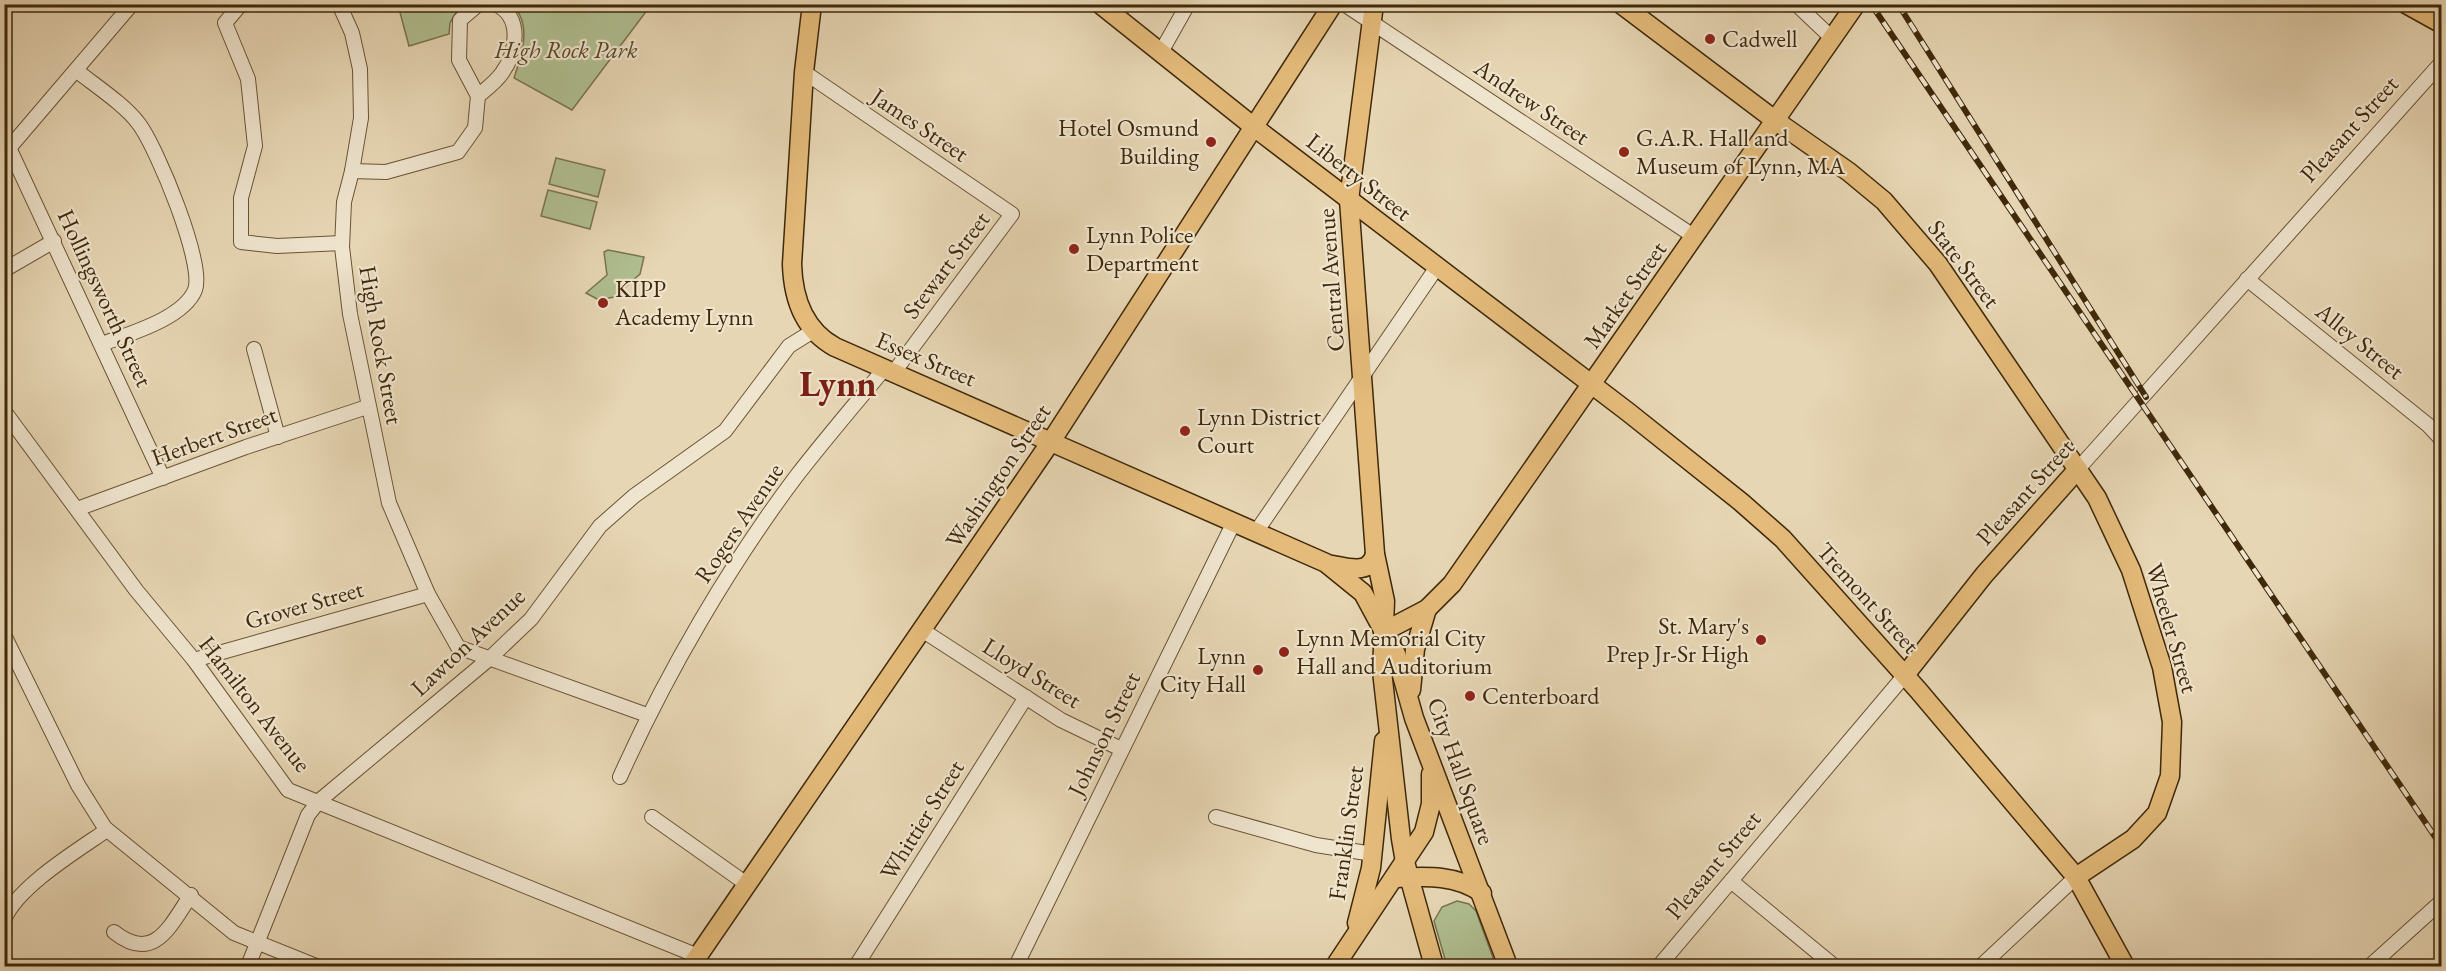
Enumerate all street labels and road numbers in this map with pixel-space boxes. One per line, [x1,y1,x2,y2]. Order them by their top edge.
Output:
street label: Andrew Street [1468,51,1596,152]
street label: Pleasant Street [2293,69,2405,188]
street label: James Street [864,80,975,169]
street label: Liberty Street [1300,126,1419,228]
street label: Hollingsworth Street [51,204,160,392]
street label: Stewart Street [895,204,996,325]
street label: Central Avenue [1310,207,1351,353]
street label: State Street [1921,213,2008,314]
street label: Market Street [1576,234,1673,355]
street label: High Rock Street [352,263,411,427]
street label: Alley Street [2309,295,2411,386]
street label: Essex Street [871,324,981,394]
street label: Washington Street [938,397,1058,554]
street label: Herbert Street [147,398,281,473]
street label: Pleasant Street [1969,432,2081,551]
street label: Rogers Avenue [687,457,790,589]
street label: Tremont Street [1810,536,1927,660]
street label: Wheeler Street [2139,559,2206,697]
street label: Grover Street [241,573,367,636]
street label: Lawton Avenue [404,581,531,703]
street label: Hamilton Avenue [192,629,318,778]
street label: Lloyd Street [977,630,1088,715]
street label: Johnson Street [1059,666,1147,803]
street label: City Hall Square [1420,693,1502,849]
street label: Whittier Street [872,753,971,886]
street label: Franklin Street [1321,763,1370,902]
street label: Pleasant Street [1658,803,1768,926]

